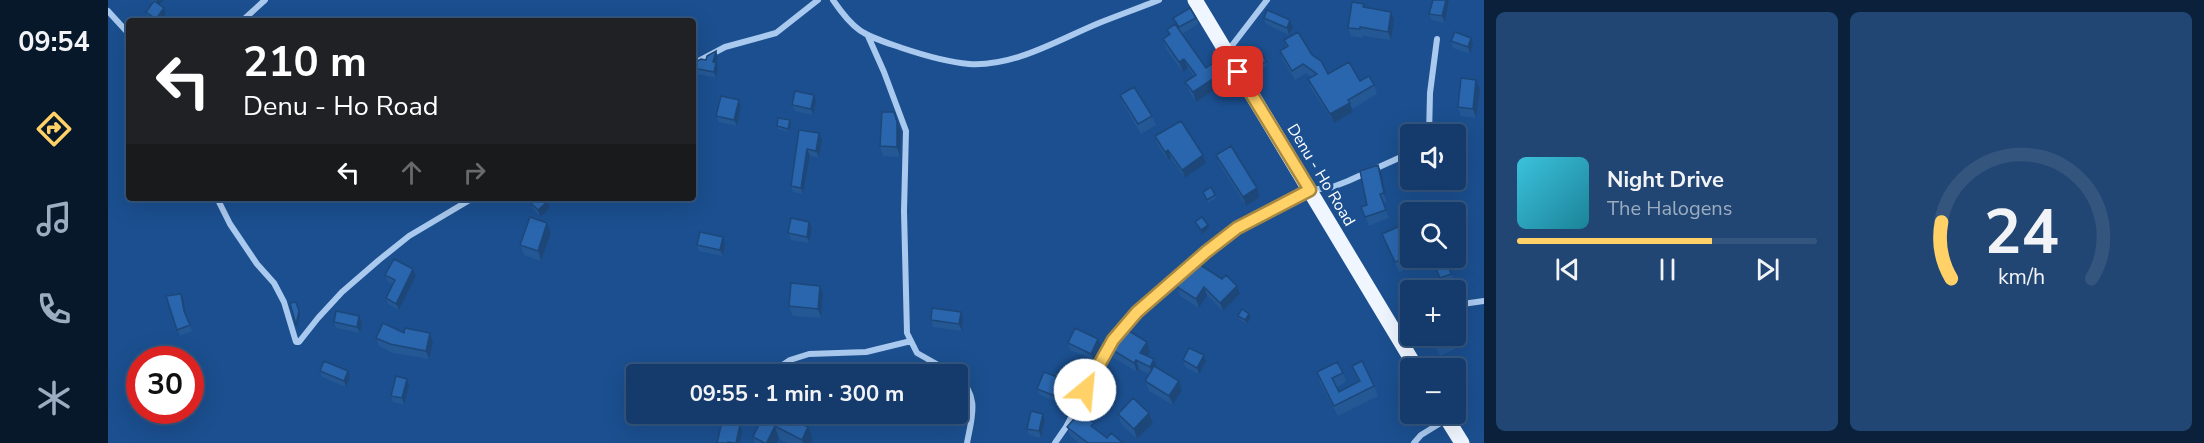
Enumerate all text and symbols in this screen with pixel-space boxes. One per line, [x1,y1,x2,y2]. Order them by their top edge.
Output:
text: 09:54 [18,24,90,61]
text: 210 m [243,34,367,91]
icon: left [144,42,222,120]
pin [1212,46,1263,97]
icon: arrive [1221,55,1254,88]
text: Denu - Ho Road [243,88,439,125]
icon: directions [33,108,75,150]
street label: Denu - Ho Road [1282,120,1360,230]
map controls [1400,124,1466,424]
button: sound [1400,124,1466,190]
icon: left [332,156,365,189]
icon: ahead [395,156,428,189]
icon: right [458,156,491,189]
text: Night Drive [1607,165,1724,195]
text: 24 [1984,190,2058,275]
text: The Halogens [1607,195,1732,222]
icon: music [33,198,75,240]
button: search [1400,202,1466,268]
icon: previous [1551,253,1584,286]
icon: pause [1651,253,1684,286]
icon: next [1751,253,1784,286]
text: km/h [1997,262,2045,292]
button: + [1400,280,1466,346]
icon: phone [33,288,75,330]
speed limit sign: 30 [126,346,204,424]
position arrow [1053,358,1117,422]
button: − [1400,358,1466,424]
icon: climate [33,377,75,419]
text: 09:55 · 1 min · 300 m [690,379,904,409]

